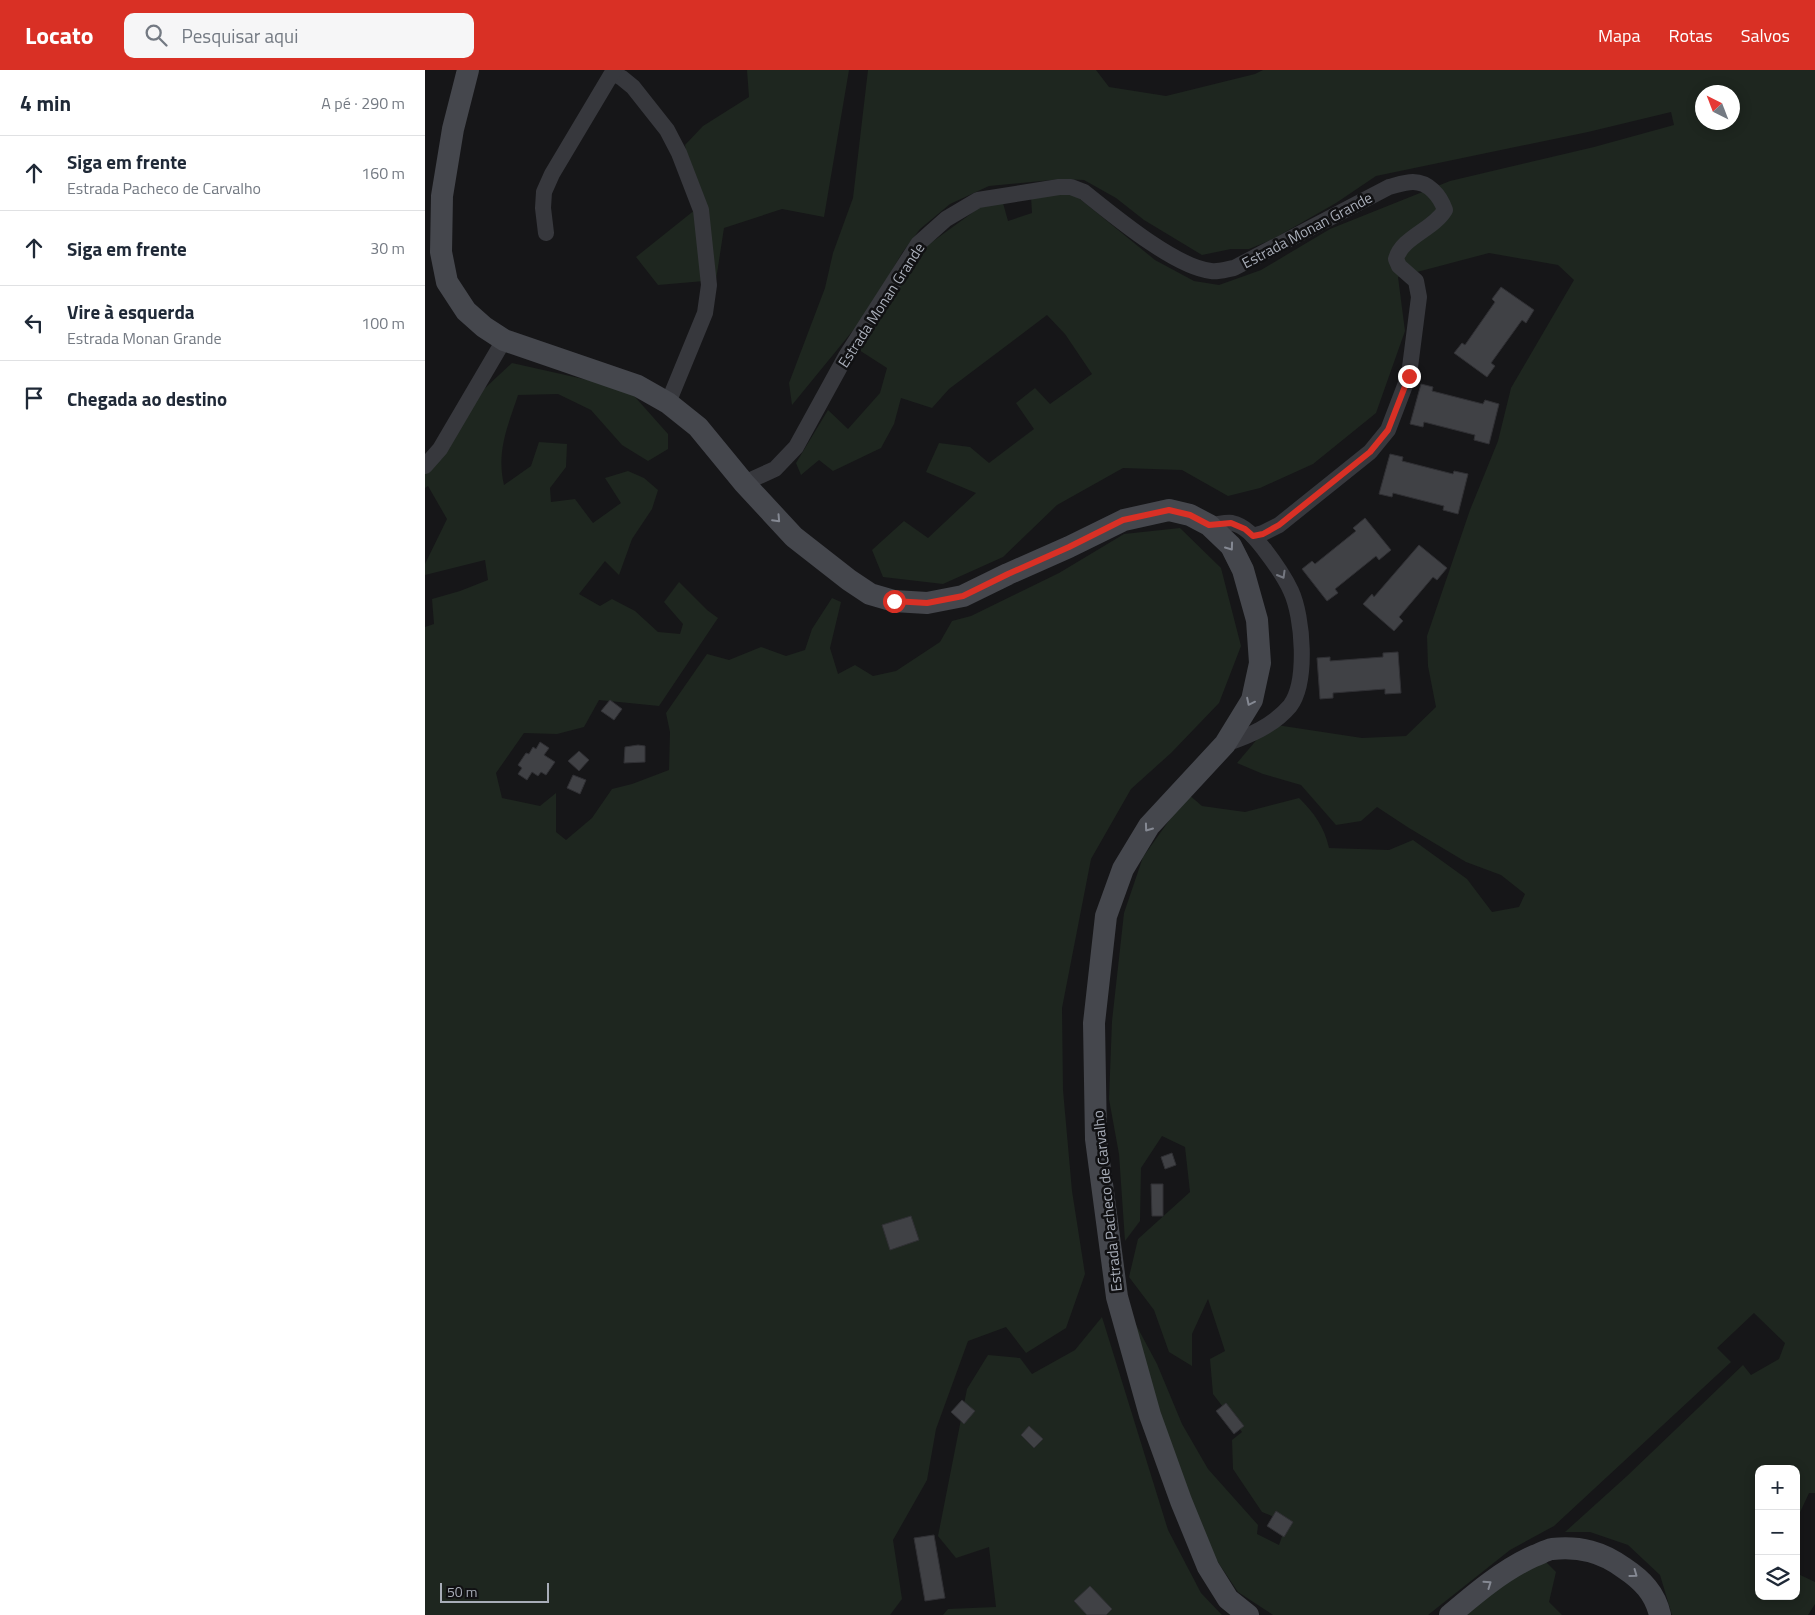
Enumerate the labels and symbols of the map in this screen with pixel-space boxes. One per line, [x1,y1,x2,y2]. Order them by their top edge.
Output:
north arrow [1695,85,1740,130]
street label: Estrada Monan Grande [1238,186,1376,274]
street label: Estrada Monan Grande [832,238,930,372]
route end [1398,365,1421,388]
one-way arrow [771,514,780,523]
one-way arrow [1224,541,1233,551]
one-way arrow [1275,570,1285,579]
route start [883,590,906,613]
one-way arrow [1246,697,1256,706]
one-way arrow [1146,822,1154,831]
street label: Estrada Pacheco de Carvalho [1086,1109,1128,1293]
one-way arrow [1628,1569,1637,1577]
scale bar [440,1580,549,1603]
one-way arrow [1482,1581,1491,1591]

